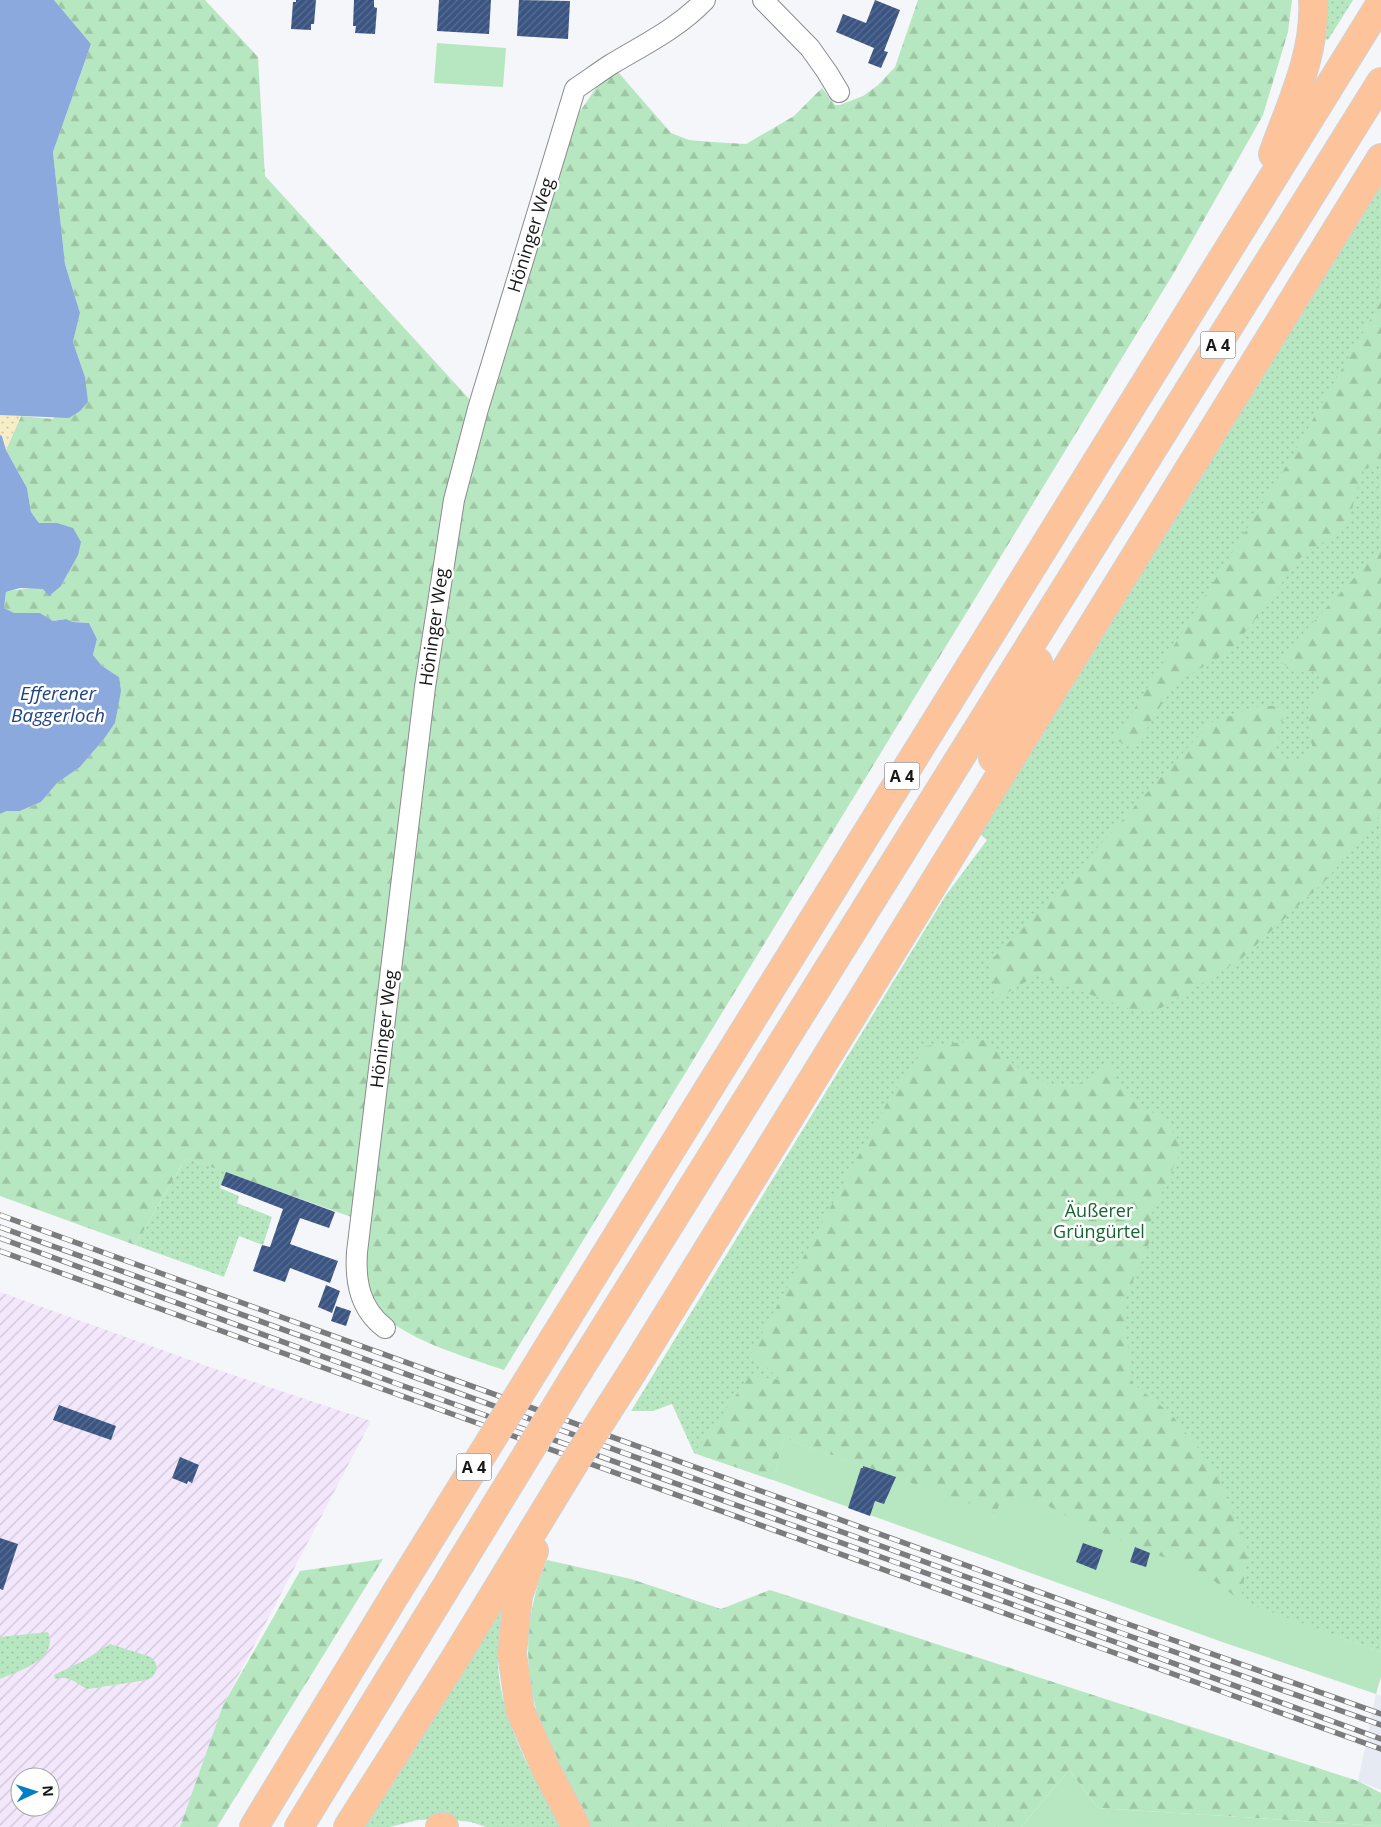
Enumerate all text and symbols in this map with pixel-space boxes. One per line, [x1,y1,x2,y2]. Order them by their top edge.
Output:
street label: Höninger Weg [501,174,559,295]
road number: A 4 [1200,332,1236,358]
street label: Höninger Weg [413,566,453,688]
water label: Efferener Baggerloch [11,680,105,728]
road number: A 4 [884,762,920,789]
street label: Höninger Weg [364,968,402,1089]
park label: Äußerer Grüngürtel [1053,1198,1145,1243]
road number: A 4 [456,1454,492,1480]
north arrow [10,1767,60,1817]
text: N [39,1785,58,1797]

